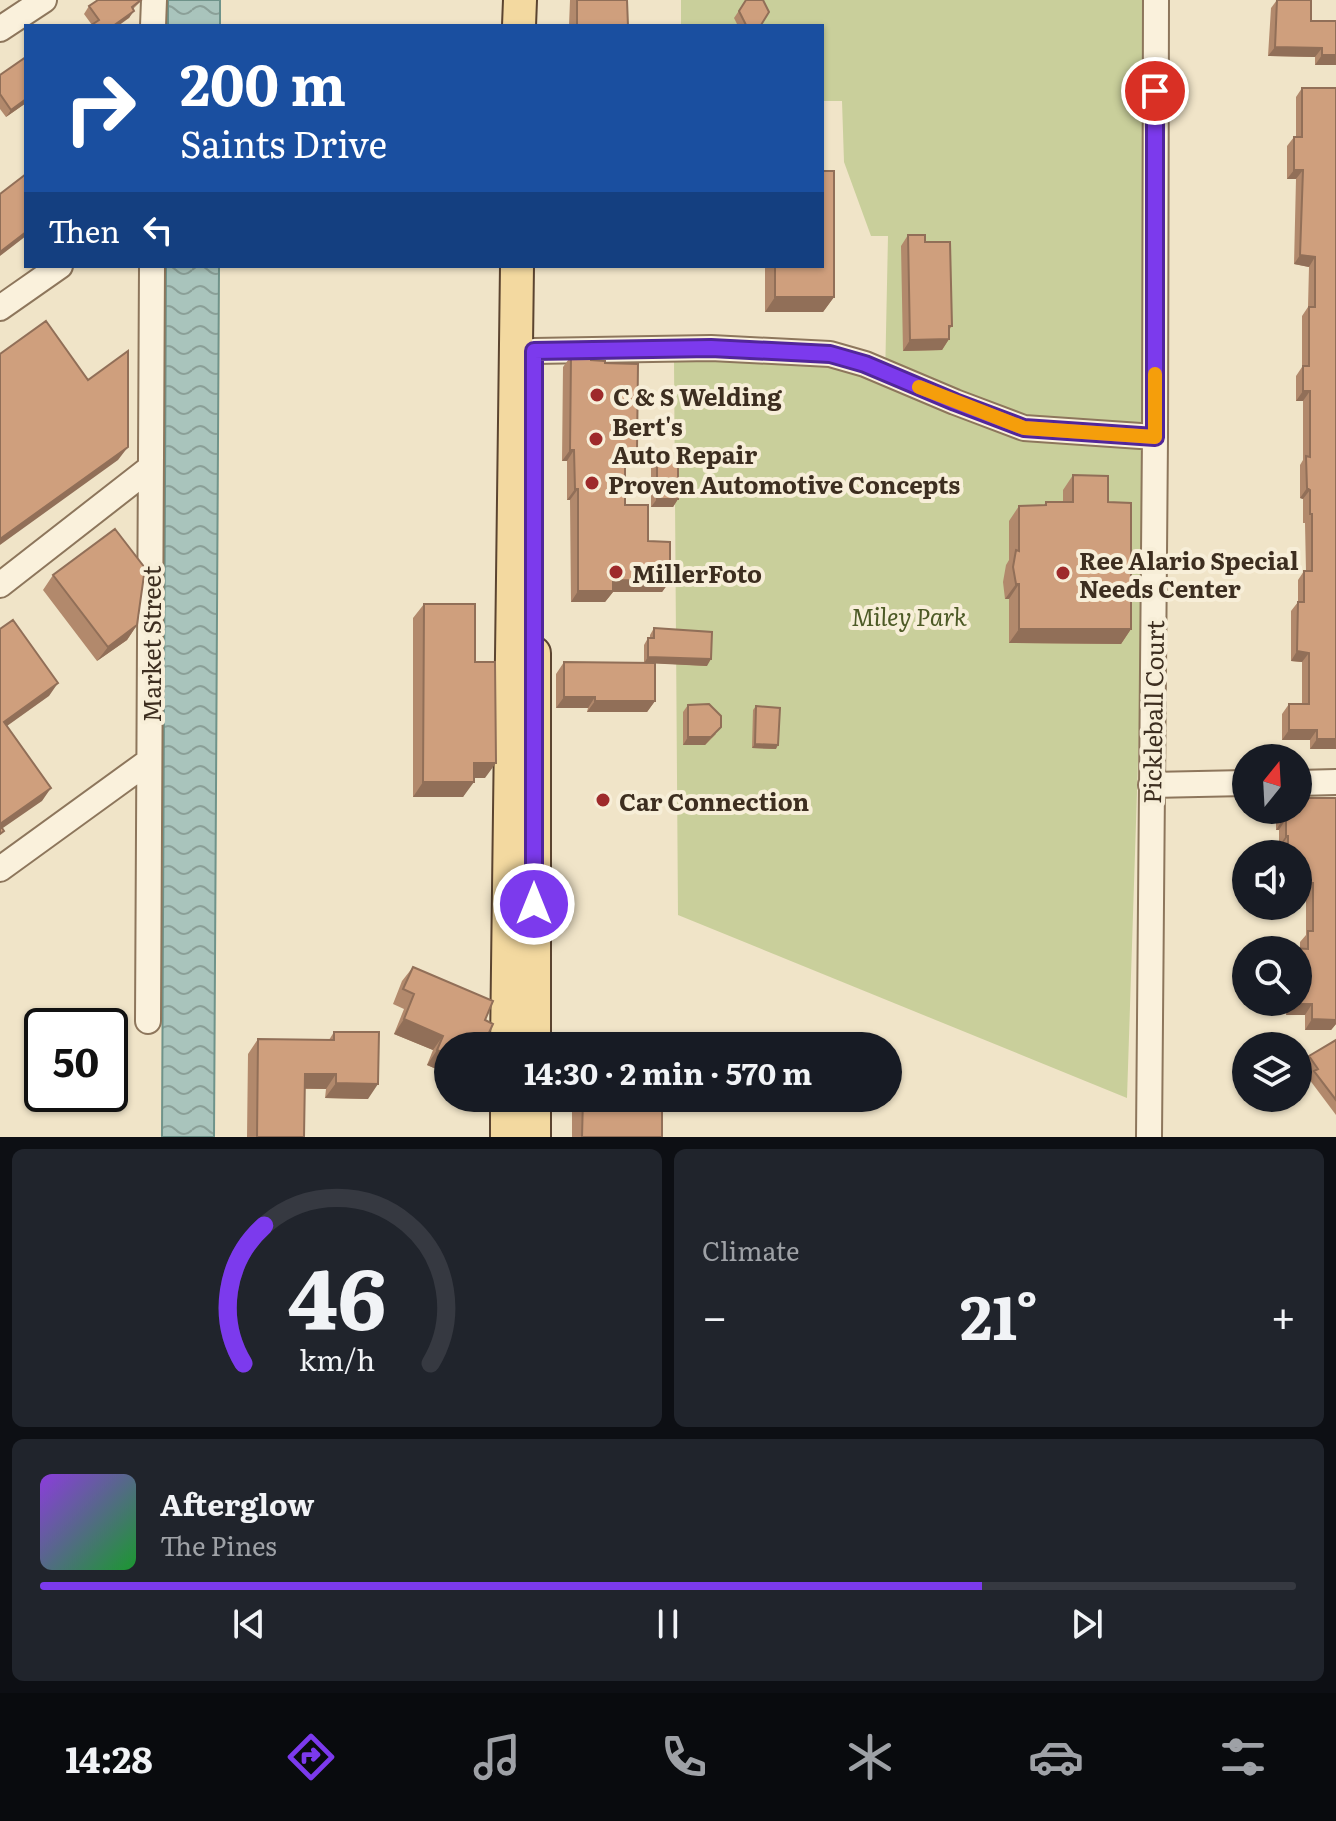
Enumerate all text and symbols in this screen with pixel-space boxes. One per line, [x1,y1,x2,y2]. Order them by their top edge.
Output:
text: 200 m [180,40,346,123]
icon: right [48,56,152,160]
pin [1121,57,1189,125]
icon: arrive [1133,69,1177,113]
text: Saints Drive [180,116,387,169]
text: Then [48,208,120,252]
icon: left [136,208,180,252]
place label: C & S Welding [613,378,782,413]
marker: C & S Welding [588,386,606,404]
place label: Bert's Auto Repair [612,408,757,471]
marker: Bert's Auto Repair [587,430,605,448]
place label: Proven Automotive Concepts [608,466,960,501]
marker: Proven Automotive Concepts [583,474,601,492]
place label: Ree Alario Special Needs Center [1079,542,1299,605]
place label: MillerFoto [632,555,762,590]
marker: MillerFoto [607,563,625,581]
marker: Ree Alario Special Needs Center [1054,564,1072,582]
street label: Market Street [133,565,168,722]
park label: Miley Park [851,598,968,633]
street label: Pickleball Court [1133,620,1171,804]
north arrow [1232,744,1312,824]
map controls [1232,744,1312,1112]
place label: Car Connection [619,783,809,818]
marker: Car Connection [594,791,612,809]
button: sound [1232,840,1312,920]
position arrow [492,862,576,946]
button: search [1232,936,1312,1016]
speed limit sign: 50 [24,1008,128,1112]
button: layers [1232,1032,1312,1112]
text: 14:30 · 2 min · 570 m [524,1050,812,1094]
text: Climate [702,1230,800,1269]
text: 46 [288,1232,386,1356]
text: 21° [960,1269,1038,1358]
text: − [702,1281,728,1347]
text: + [1270,1281,1296,1347]
text: km/h [299,1337,375,1380]
text: Afterglow [160,1481,314,1525]
text: The Pines [160,1525,277,1564]
icon: previous [227,1602,271,1646]
icon: pause [646,1602,690,1646]
icon: next [1065,1602,1109,1646]
icon: directions [283,1729,339,1785]
icon: music [469,1729,525,1785]
icon: phone [656,1729,712,1785]
icon: climate [842,1729,898,1785]
icon: car [1028,1729,1084,1785]
icon: filters [1215,1729,1271,1785]
text: 14:28 [65,1731,153,1784]

